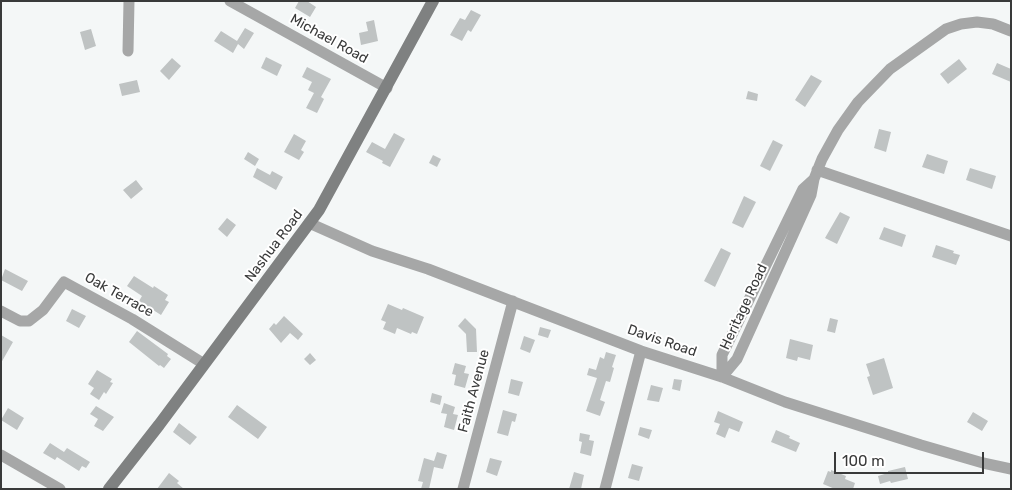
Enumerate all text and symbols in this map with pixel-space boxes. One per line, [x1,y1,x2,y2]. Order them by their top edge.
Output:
street label: Michael Road [287,11,371,67]
street label: Nashua Road [241,207,307,285]
street label: Heritage Road [717,262,771,352]
street label: Oak Terrace [82,269,156,321]
street label: Davis Road [625,321,699,361]
street label: Faith Avenue [455,348,493,434]
scale bar [837,442,987,474]
text: 100 m [842,452,884,470]

